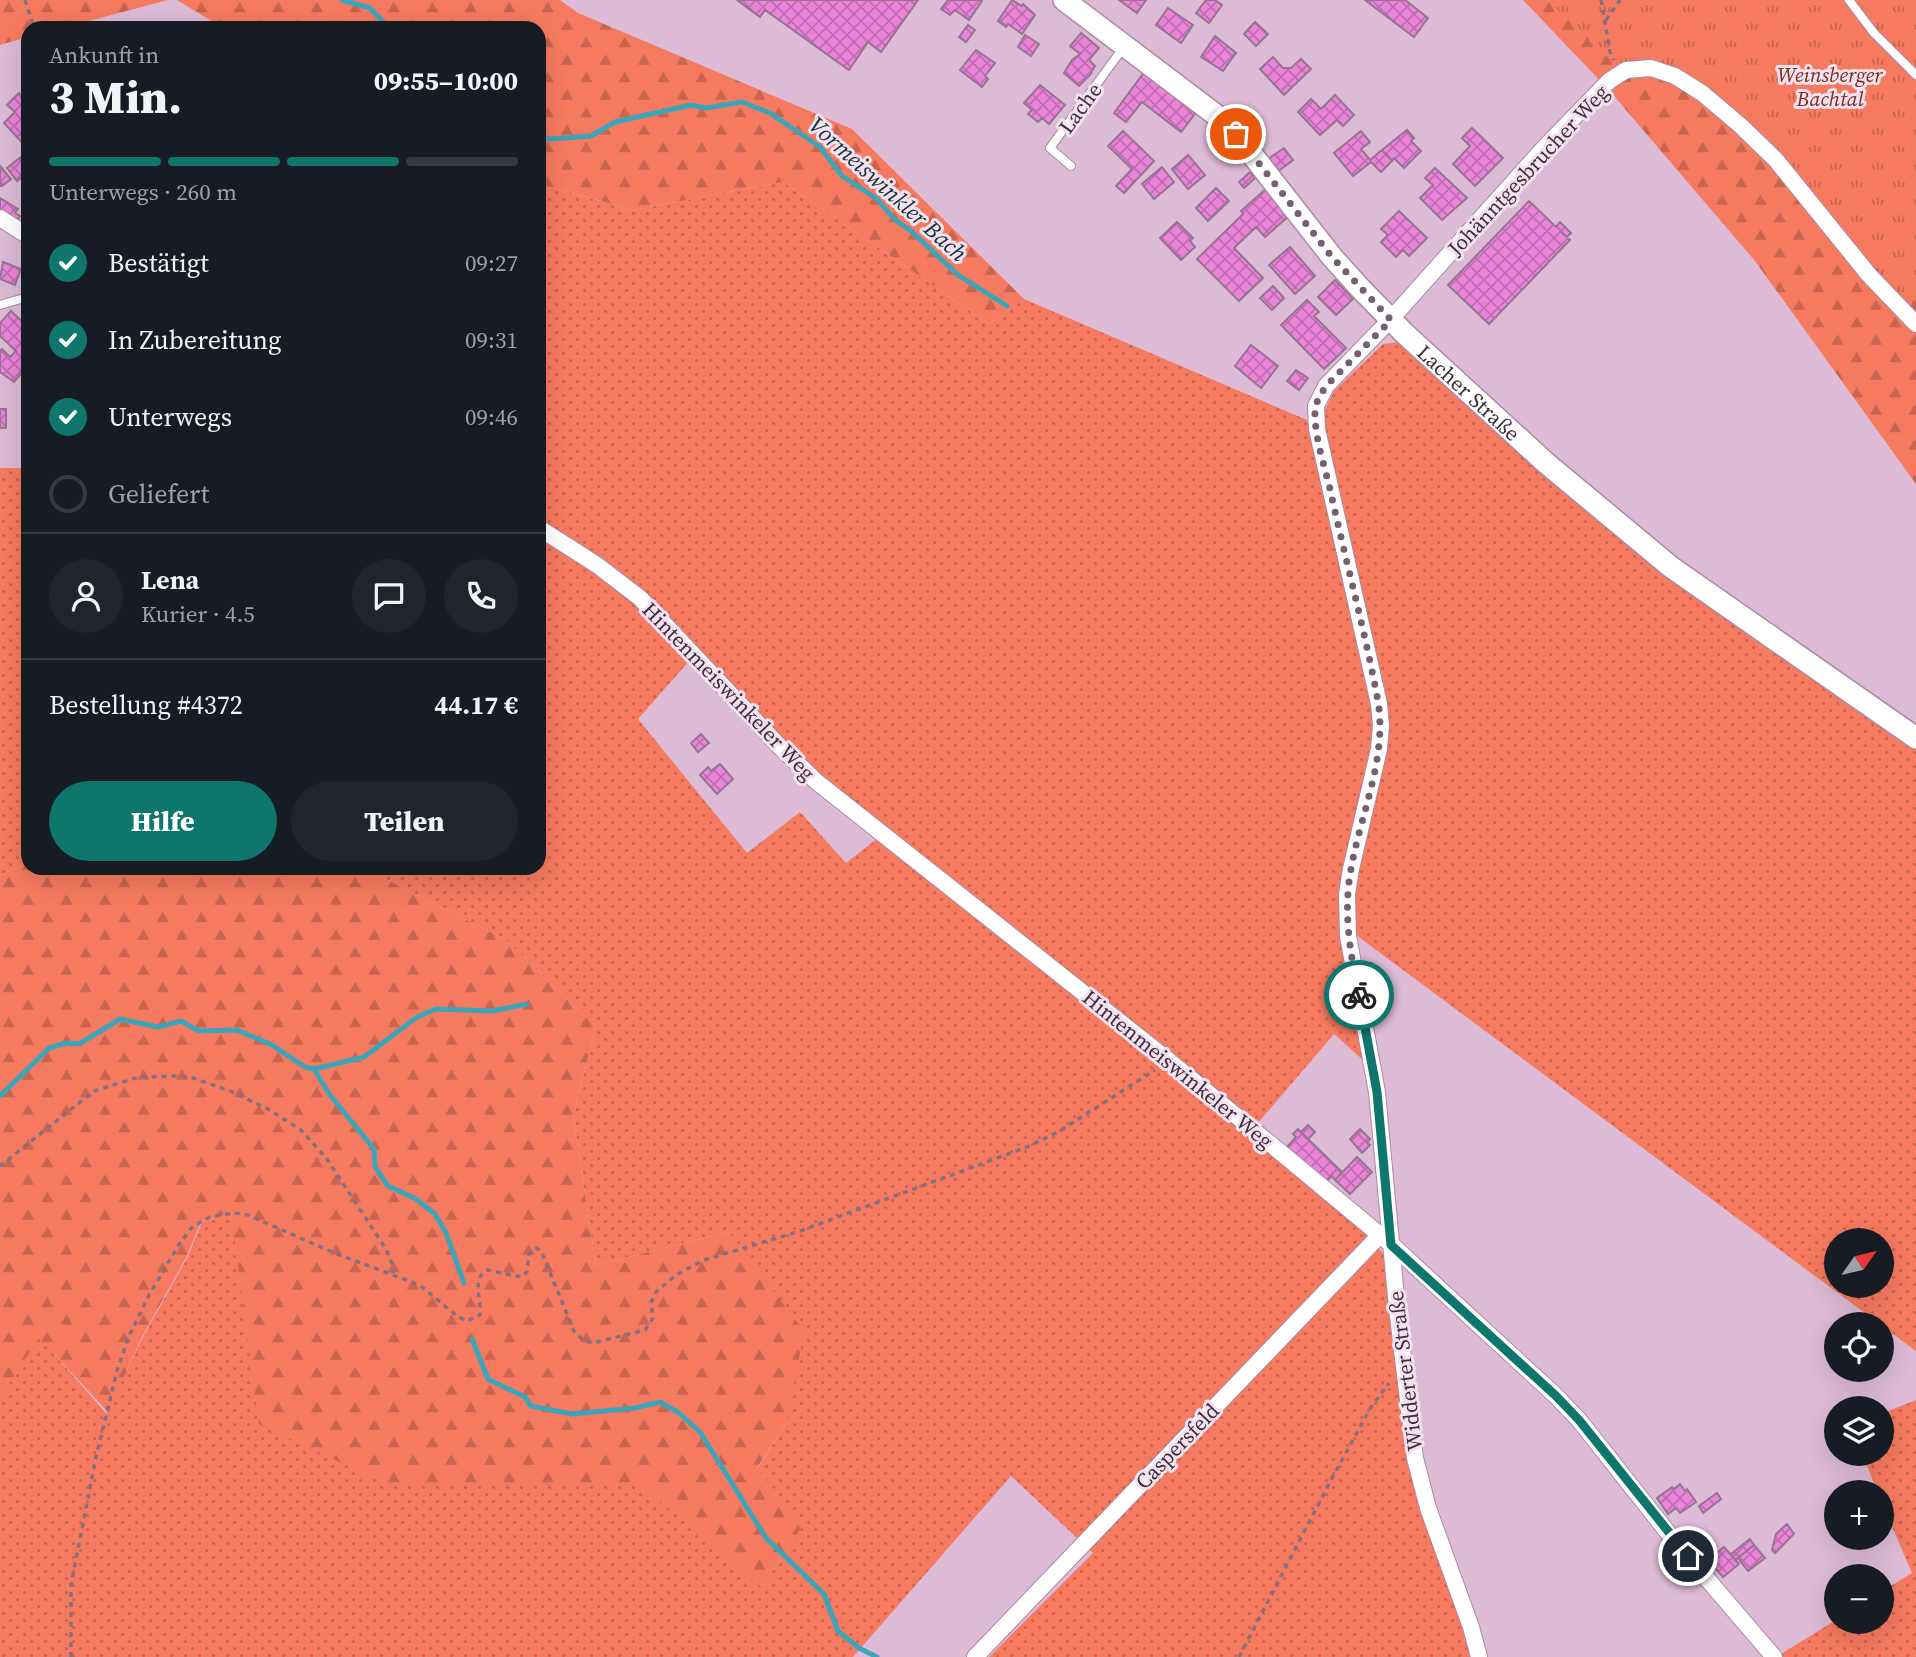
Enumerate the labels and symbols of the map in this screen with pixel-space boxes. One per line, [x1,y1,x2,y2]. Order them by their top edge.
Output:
park label: Weinsberger Bachtal [1777,60,1883,113]
street label: Lache [1052,77,1108,139]
street label: Johänntgesbrucher Weg [1440,78,1615,263]
pin [1206,104,1266,164]
water label: Vormeiswinkler Bach [802,109,974,269]
street label: Lacher Straße [1411,338,1527,447]
street label: Hintenmeiswinkeler Weg [636,595,822,787]
courier [1324,960,1394,1030]
street label: Hintenmeiswinkeler Weg [1077,983,1280,1155]
north arrow [1824,1228,1894,1298]
street label: Widderter Straße [1381,1289,1429,1453]
street label: Caspersfeld [1129,1397,1225,1495]
pin [1658,1526,1718,1586]

